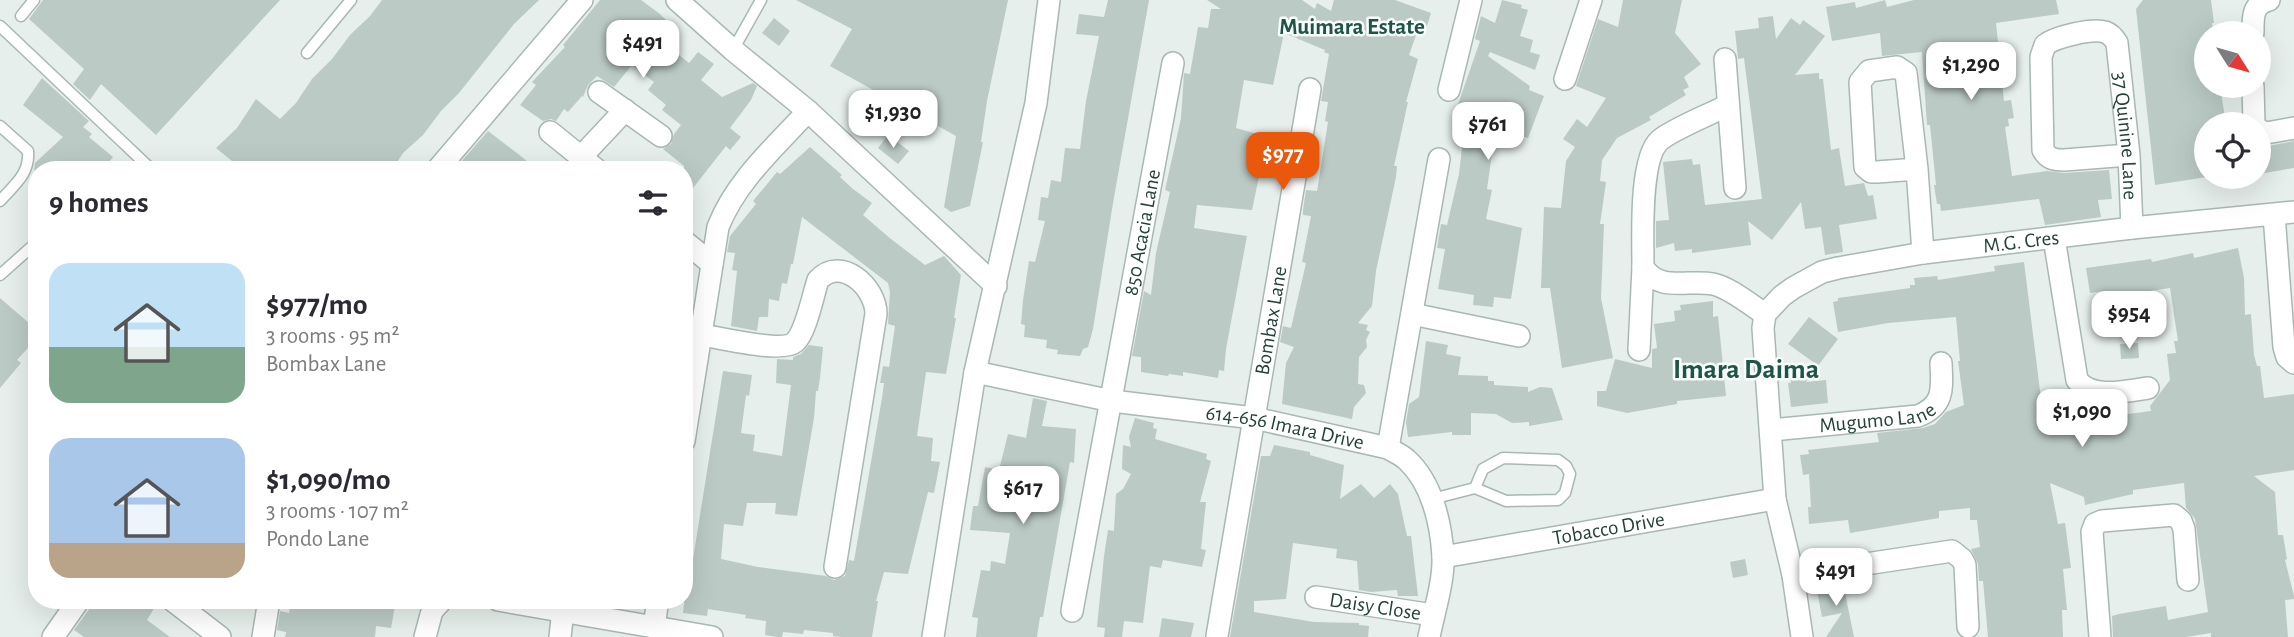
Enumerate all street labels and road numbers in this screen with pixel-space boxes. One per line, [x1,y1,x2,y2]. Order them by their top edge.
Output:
street label: 37 Quinine Lane [2110,71,2141,200]
street label: 850 Acacia Lane [1120,168,1164,297]
street label: M.G. Cres [1982,226,2060,256]
street label: Bombax Lane [1251,265,1290,376]
street label: Mugumo Lane [1818,398,1940,436]
street label: 614-656 Imara Drive [1205,402,1366,453]
street label: Tobacco Drive [1551,508,1666,548]
street label: Daisy Close [1328,589,1423,624]

